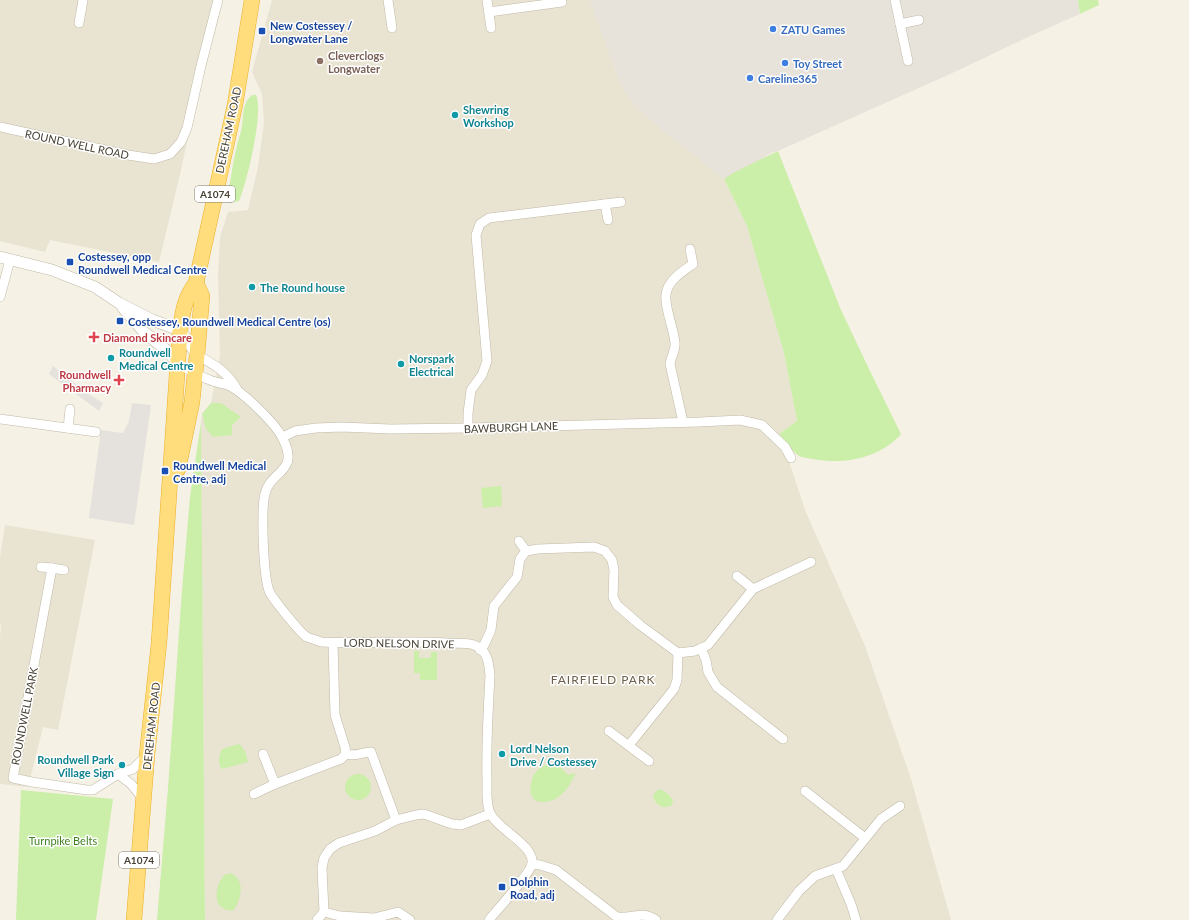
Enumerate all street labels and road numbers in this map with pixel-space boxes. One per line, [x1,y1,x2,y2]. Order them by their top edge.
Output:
street label: DEREHAM ROAD [212,86,244,174]
street label: ROUND WELL ROAD [24,127,130,161]
road number: A1074 [195,186,235,202]
street label: BAWBURGH LANE [464,419,558,435]
street label: LORD NELSON DRIVE [344,636,454,650]
street label: ROUNDWELL PARK [8,665,40,766]
street label: DEREHAM ROAD [140,682,162,770]
road number: A1074 [119,852,159,868]

